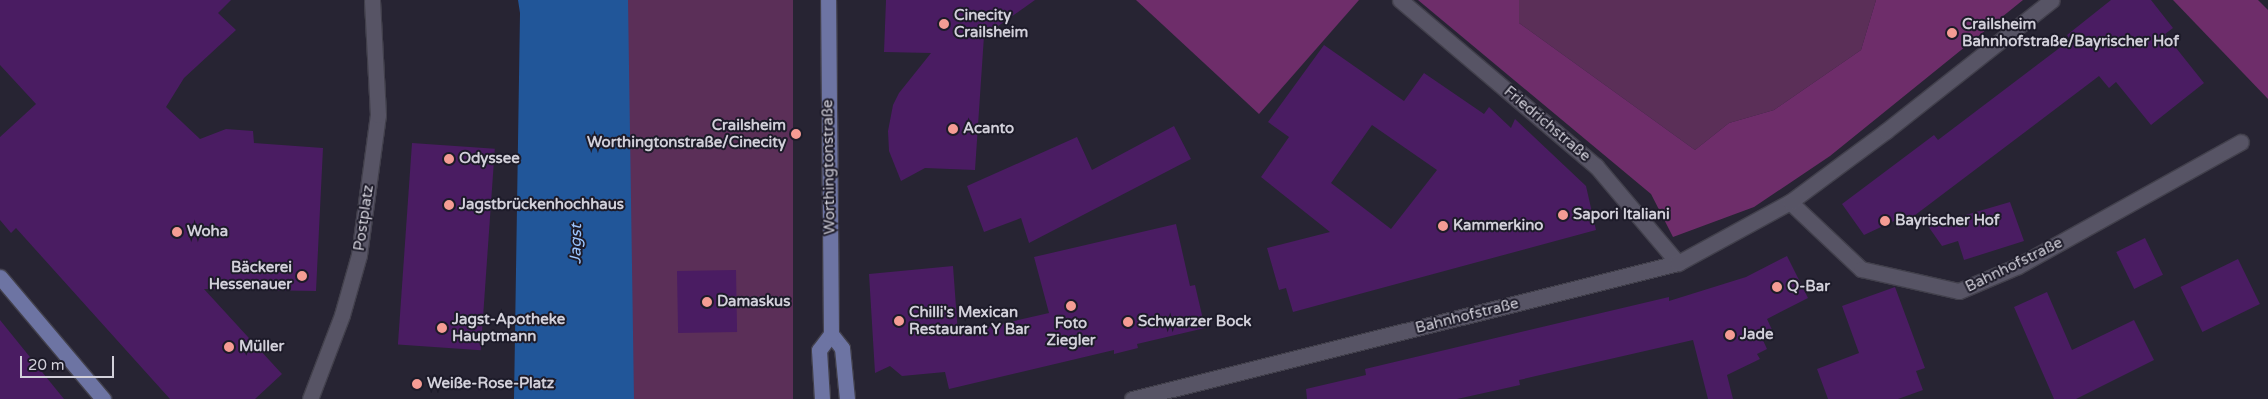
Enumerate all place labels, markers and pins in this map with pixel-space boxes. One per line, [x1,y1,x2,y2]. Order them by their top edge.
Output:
place label: Cinecity Crailsheim [954,6,1028,41]
place label: Crailsheim Bahnhofstraße/Bayrischer Hof [1962,15,2179,50]
marker: Cinecity Crailsheim [938,18,950,30]
marker: Crailsheim Bahnhofstraße/Bayrischer Hof [1946,27,1958,39]
place label: Crailsheim Worthingtonstraße/Cinecity [587,116,786,151]
place label: Acanto [963,120,1014,138]
marker: Acanto [947,123,959,135]
marker: Crailsheim Worthingtonstraße/Cinecity [790,128,802,140]
place label: Odyssee [459,150,520,168]
marker: Odyssee [443,153,455,165]
place label: Jagstbrückenhochhaus [459,196,624,214]
marker: Jagstbrückenhochhaus [443,199,455,211]
place label: Sapori Italiani [1573,206,1670,224]
marker: Sapori Italiani [1557,209,1569,221]
place label: Bayrischer Hof [1895,212,2000,230]
marker: Bayrischer Hof [1879,215,1891,227]
place label: Kammerkino [1453,217,1543,235]
marker: Kammerkino [1437,220,1449,232]
place label: Woha [187,223,228,241]
marker: Woha [171,226,183,238]
place label: Bäckerei Hessenauer [209,258,292,293]
marker: Bäckerei Hessenauer [296,270,308,282]
place label: Q-Bar [1787,278,1830,296]
marker: Q-Bar [1771,281,1783,293]
place label: Damaskus [717,293,790,311]
marker: Damaskus [701,296,713,308]
marker: Foto Ziegler [1065,300,1077,312]
place label: Chilli's Mexican Restaurant Y Bar [909,303,1029,338]
place label: Jagst-Apotheke Hauptmann [452,310,565,345]
place label: Schwarzer Bock [1138,313,1251,331]
place label: Foto Ziegler [1046,314,1096,349]
marker: Chilli's Mexican Restaurant Y Bar [893,315,905,327]
marker: Schwarzer Bock [1122,316,1134,328]
marker: Jagst-Apotheke Hauptmann [436,322,448,334]
place label: Jade [1740,326,1773,344]
marker: Jade [1724,329,1736,341]
place label: Müller [239,338,284,356]
marker: Müller [223,341,235,353]
place label: Weiße-Rose-Platz [427,375,554,393]
marker: Weiße-Rose-Platz [411,378,423,390]

